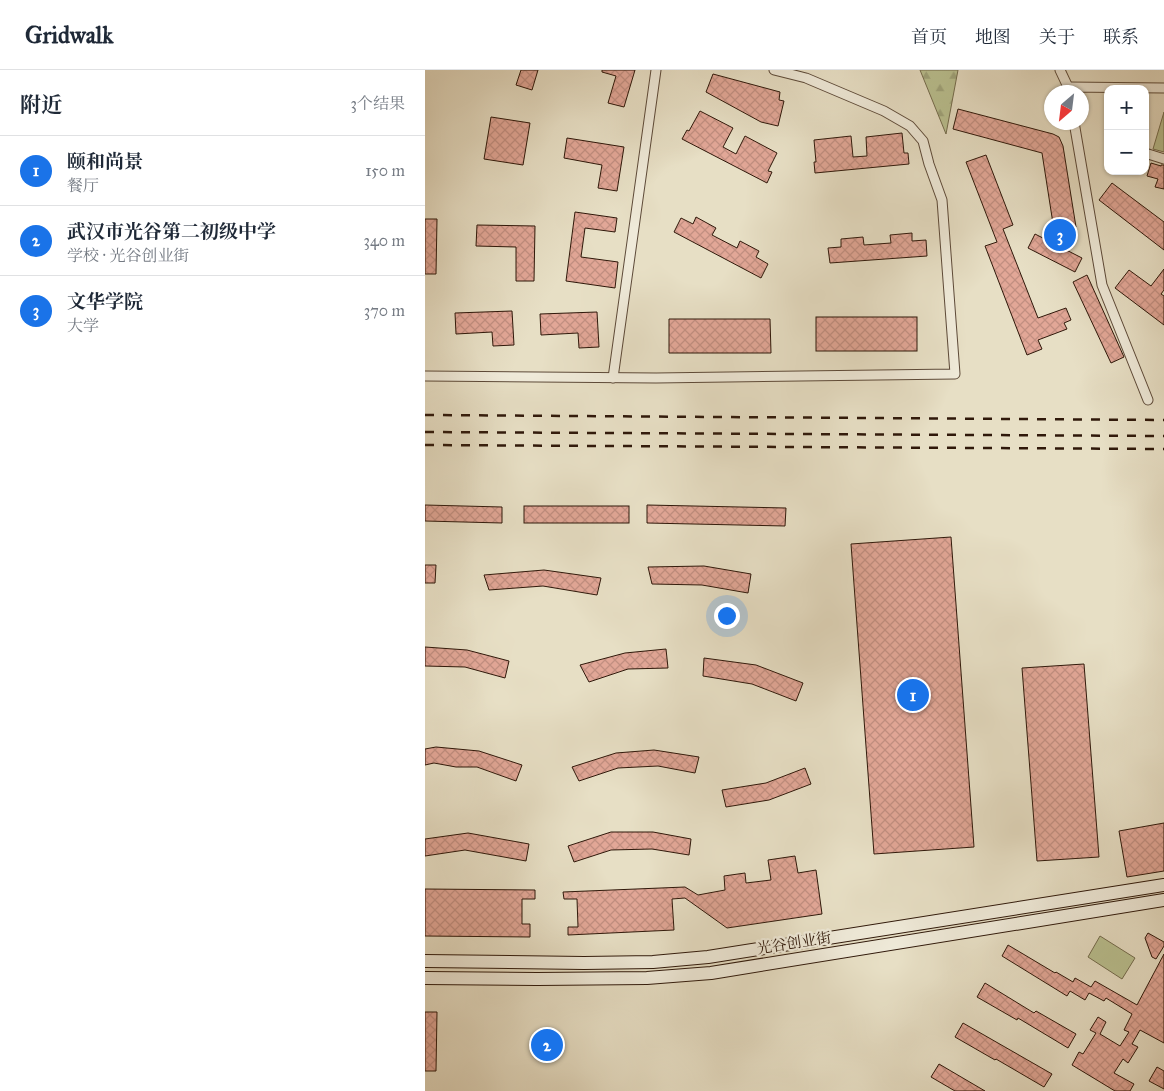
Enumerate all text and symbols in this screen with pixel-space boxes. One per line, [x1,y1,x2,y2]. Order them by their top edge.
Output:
text: Gridwalk [25,20,113,50]
text: 首页 [911,26,947,48]
text: 地图 [975,26,1011,48]
text: 关于 [1039,26,1075,48]
text: 联系 [1103,26,1139,48]
north arrow [1044,85,1089,130]
map controls [1104,85,1149,175]
button: + [1104,85,1149,130]
text: 附近 [20,92,62,118]
text: 3个结果 [351,94,405,113]
button: − [1104,130,1149,175]
text: 颐和尚景 [67,150,143,173]
text: 1 [33,161,39,180]
text: 150 m [365,161,405,180]
text: 餐厅 [67,176,99,195]
pin: 3 [1044,216,1076,254]
text: 武汉市光谷第二初级中学 [67,220,276,243]
text: 2 [32,231,40,250]
text: 340 m [363,231,405,250]
text: 学校 · 光谷创业街 [67,246,189,265]
text: 文华学院 [67,290,143,313]
text: 3 [33,301,39,320]
text: 370 m [364,301,405,320]
text: 大学 [67,316,99,335]
your location [714,603,740,629]
pin: 1 [897,676,929,714]
street label: 光谷创业街 [756,928,832,958]
pin: 2 [531,1026,563,1064]

